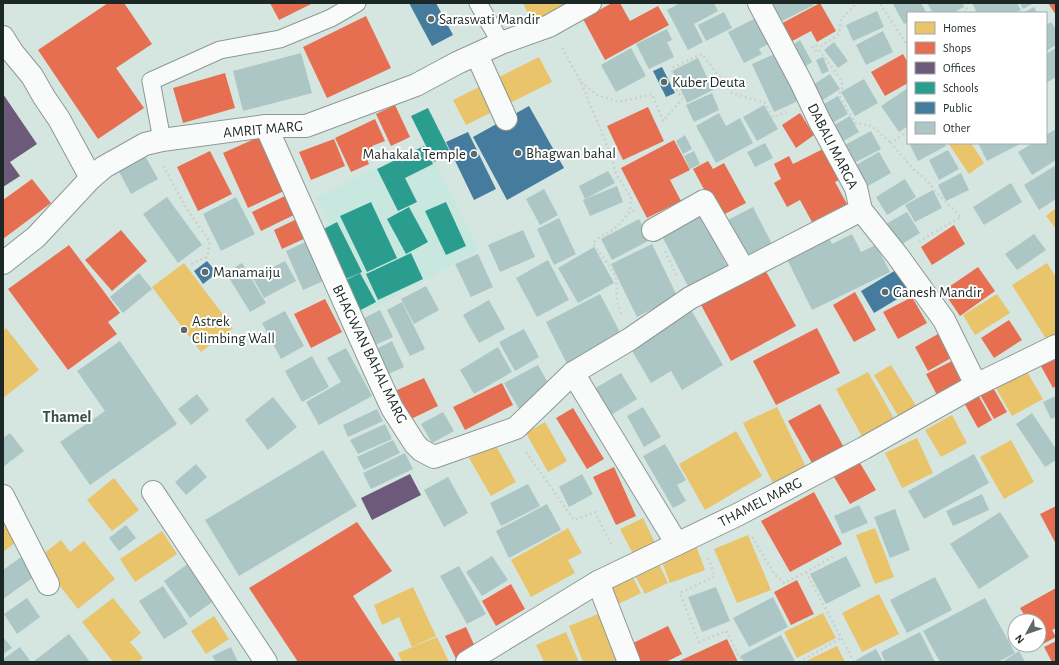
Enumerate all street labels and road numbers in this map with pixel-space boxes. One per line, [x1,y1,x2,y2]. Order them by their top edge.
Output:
street label: DABALI MARGA [805,101,861,192]
street label: AMRIT MARG [222,119,304,140]
street label: BHAGWAN BAHAL MARG [329,282,410,426]
street label: THAMEL MARG [716,475,805,530]

